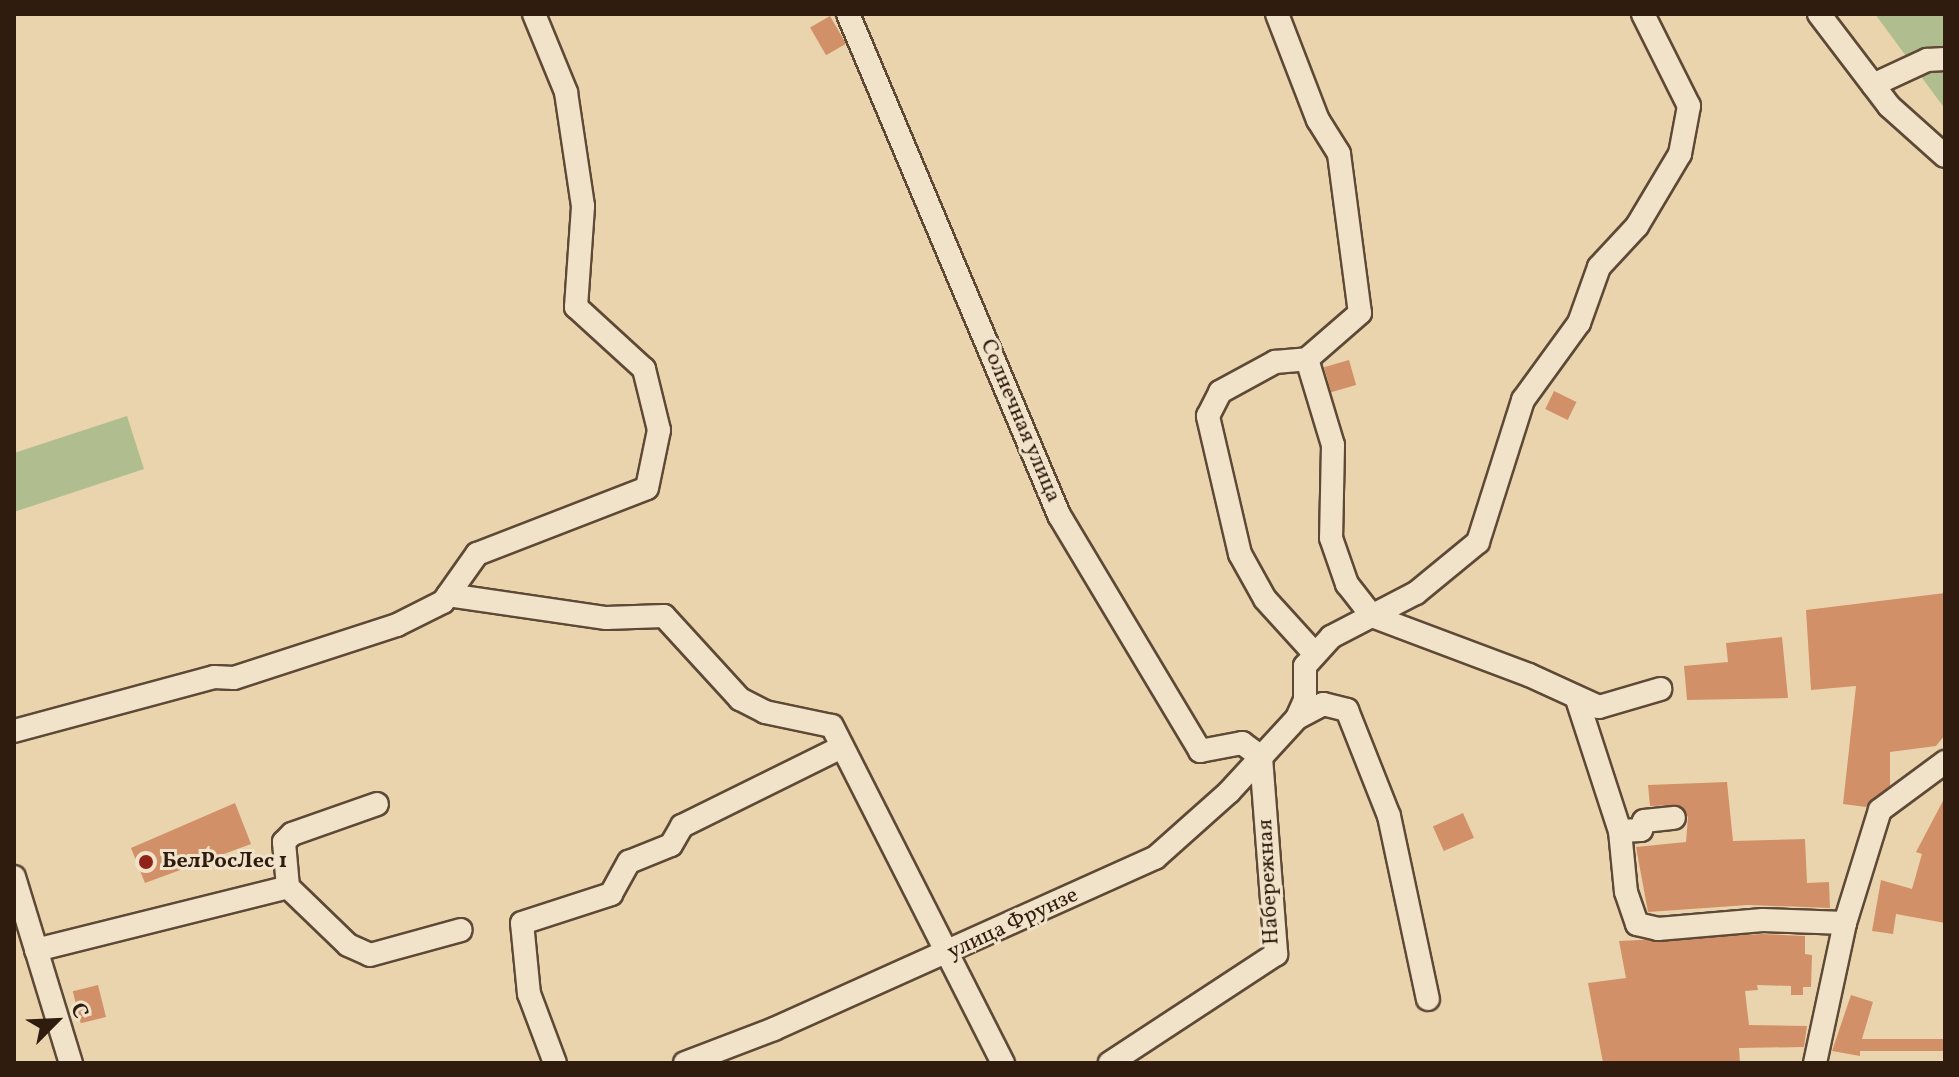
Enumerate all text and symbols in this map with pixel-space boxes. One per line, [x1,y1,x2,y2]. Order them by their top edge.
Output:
street label: Солнечная улица [974,335,1066,507]
street label: Набережная [1253,818,1285,946]
place label: БелРосЛес 1 [162,849,287,875]
marker: БелРосЛес 1 [137,853,155,871]
street label: улица Фрунзе [944,882,1082,966]
north arrow [16,981,96,1061]
text: С [61,998,95,1024]

